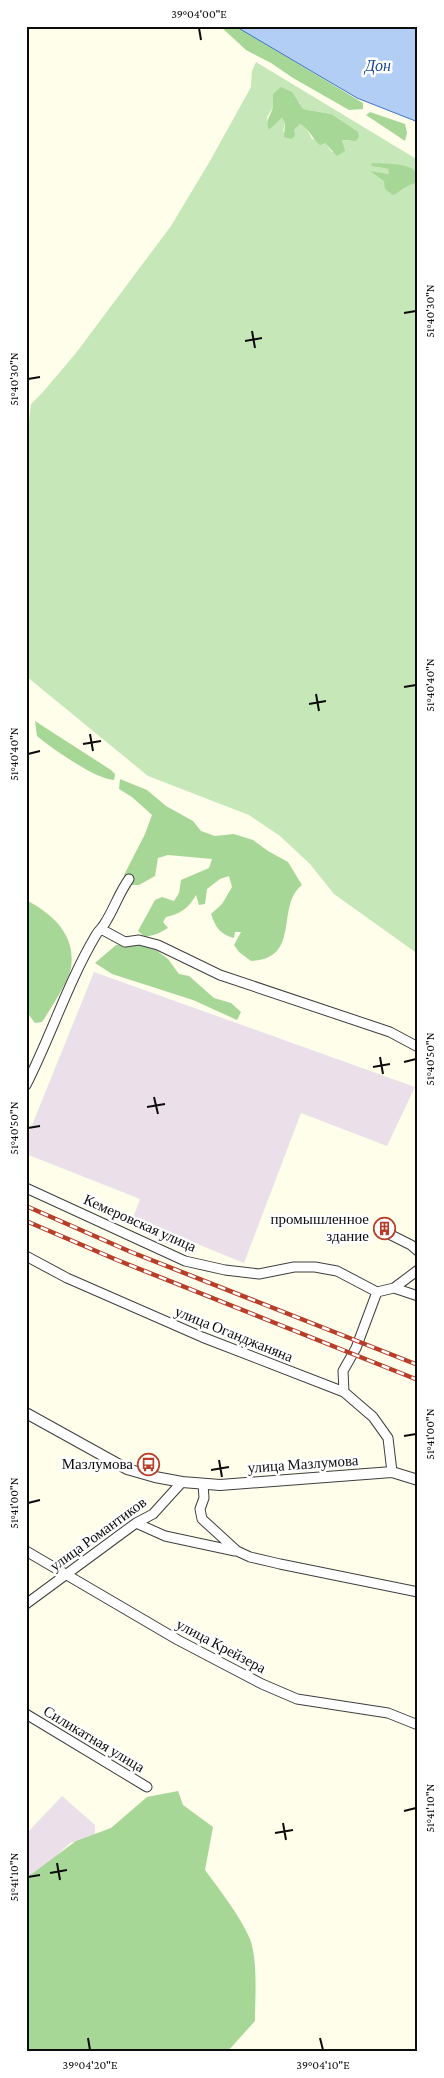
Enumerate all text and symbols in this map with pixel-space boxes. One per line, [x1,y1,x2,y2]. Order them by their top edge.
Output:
text: 39°04'00"E [171,7,227,21]
water label: Дон [363,57,391,75]
text: 51°40'30"N [423,284,437,338]
text: 51°40'30"N [7,352,21,406]
text: 51°40'40"N [423,658,437,712]
text: 51°40'40"N [7,727,21,781]
text: 51°40'50"N [423,1032,437,1086]
text: 51°40'50"N [7,1101,21,1155]
street label: Кемеровская улица [81,1191,199,1255]
place label: промышленное здание [271,1211,369,1244]
building icon: промышленное здание [373,1216,397,1240]
street label: улица Оганджаняна [173,1303,296,1365]
text: 51°41'00"N [423,1408,437,1460]
bus stop icon: Мазлумова [137,1452,161,1476]
street label: улица Мазлумова [247,1452,359,1476]
place label: Мазлумова [62,1456,133,1472]
text: 51°41'00"N [7,1477,21,1529]
street label: улица Романтиков [47,1494,149,1574]
street label: улица Крейзера [174,1616,269,1676]
street label: Силикатная улица [41,1703,148,1776]
text: 51°41'10"N [423,1783,437,1832]
text: 51°41'10"N [7,1852,21,1901]
text: 39°04'20"E [63,2058,118,2072]
text: 39°04'10"E [296,2058,350,2072]

